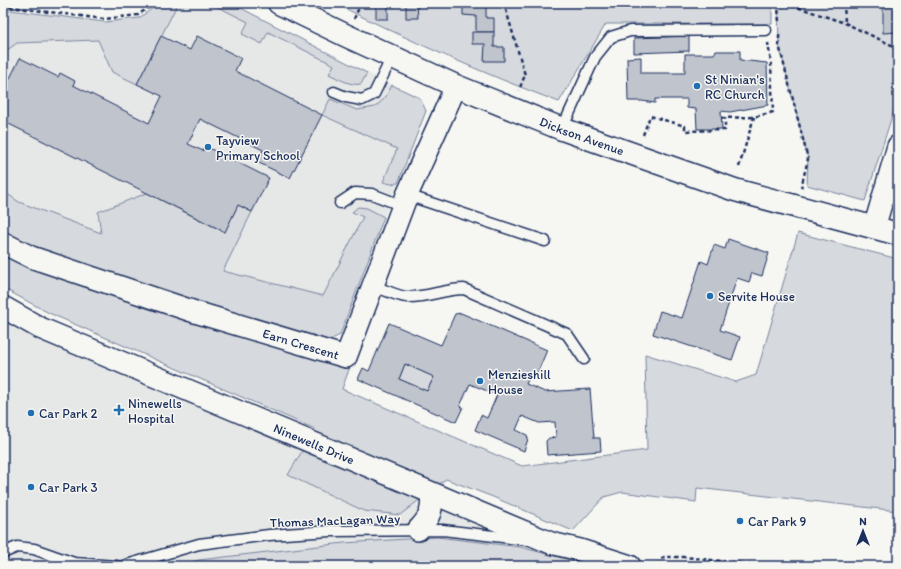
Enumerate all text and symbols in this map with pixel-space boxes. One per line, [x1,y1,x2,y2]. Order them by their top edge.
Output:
place label: St Ninian's RC Church [705,72,765,102]
marker: St Ninian's RC Church [692,81,702,91]
street label: Dickson Avenue [537,114,626,158]
place label: Tayview Primary School [216,133,300,163]
marker: Tayview Primary School [203,142,213,152]
place label: Servite House [718,289,795,304]
marker: Servite House [705,291,715,301]
street label: Earn Crescent [261,326,341,363]
place label: Menzieshill House [488,367,551,397]
marker: Menzieshill House [475,376,485,386]
place label: Ninewells Hospital [128,396,182,426]
marker: Ninewells Hospital [113,404,125,416]
place label: Car Park 2 [39,406,98,421]
marker: Car Park 2 [26,408,36,418]
street label: Ninewells Drive [271,420,357,467]
place label: Car Park 3 [39,480,98,495]
marker: Car Park 3 [26,482,36,492]
street label: Thomas MacLagan Way [270,511,400,530]
north arrow [843,511,883,551]
place label: Car Park 9 [748,514,807,529]
text: N [859,515,867,528]
marker: Car Park 9 [735,516,745,526]

